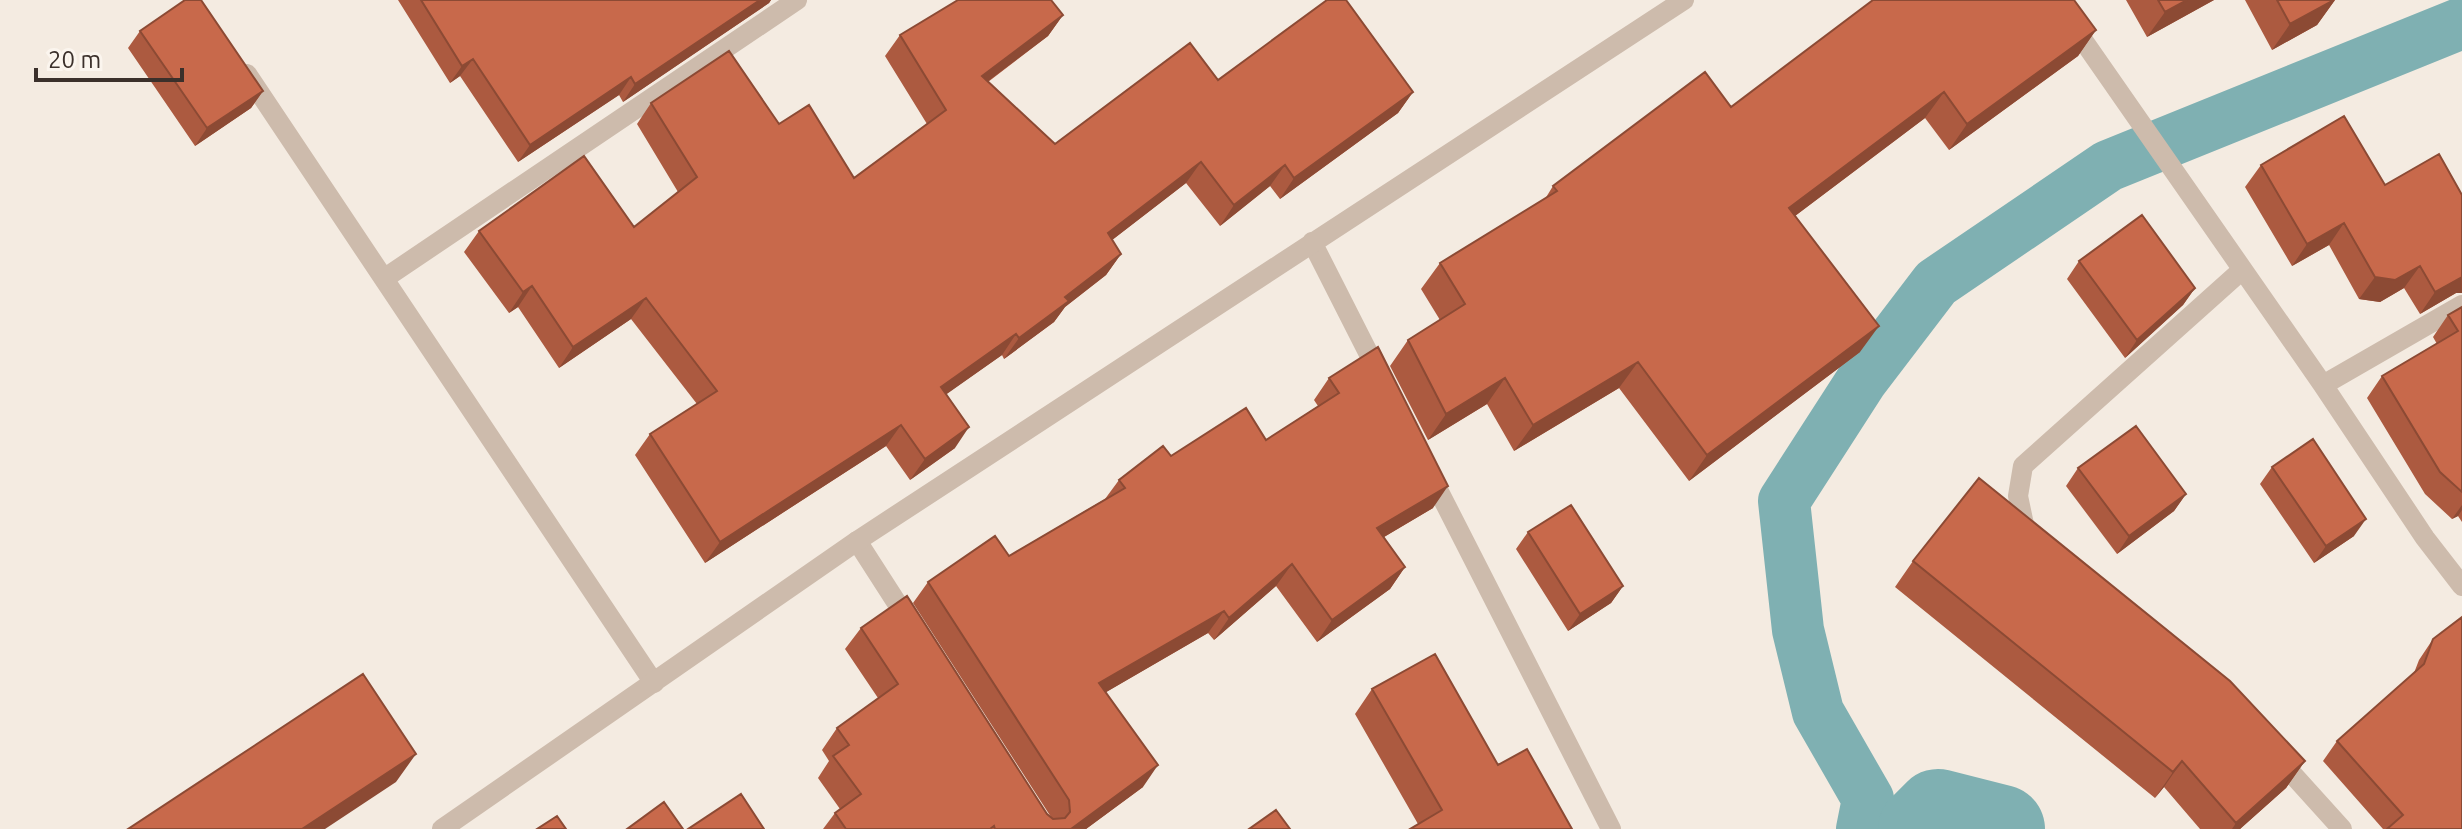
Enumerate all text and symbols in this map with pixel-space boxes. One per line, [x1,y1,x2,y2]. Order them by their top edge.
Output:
scale bar [36,32,182,82]
text: 20 m [48,46,101,73]

